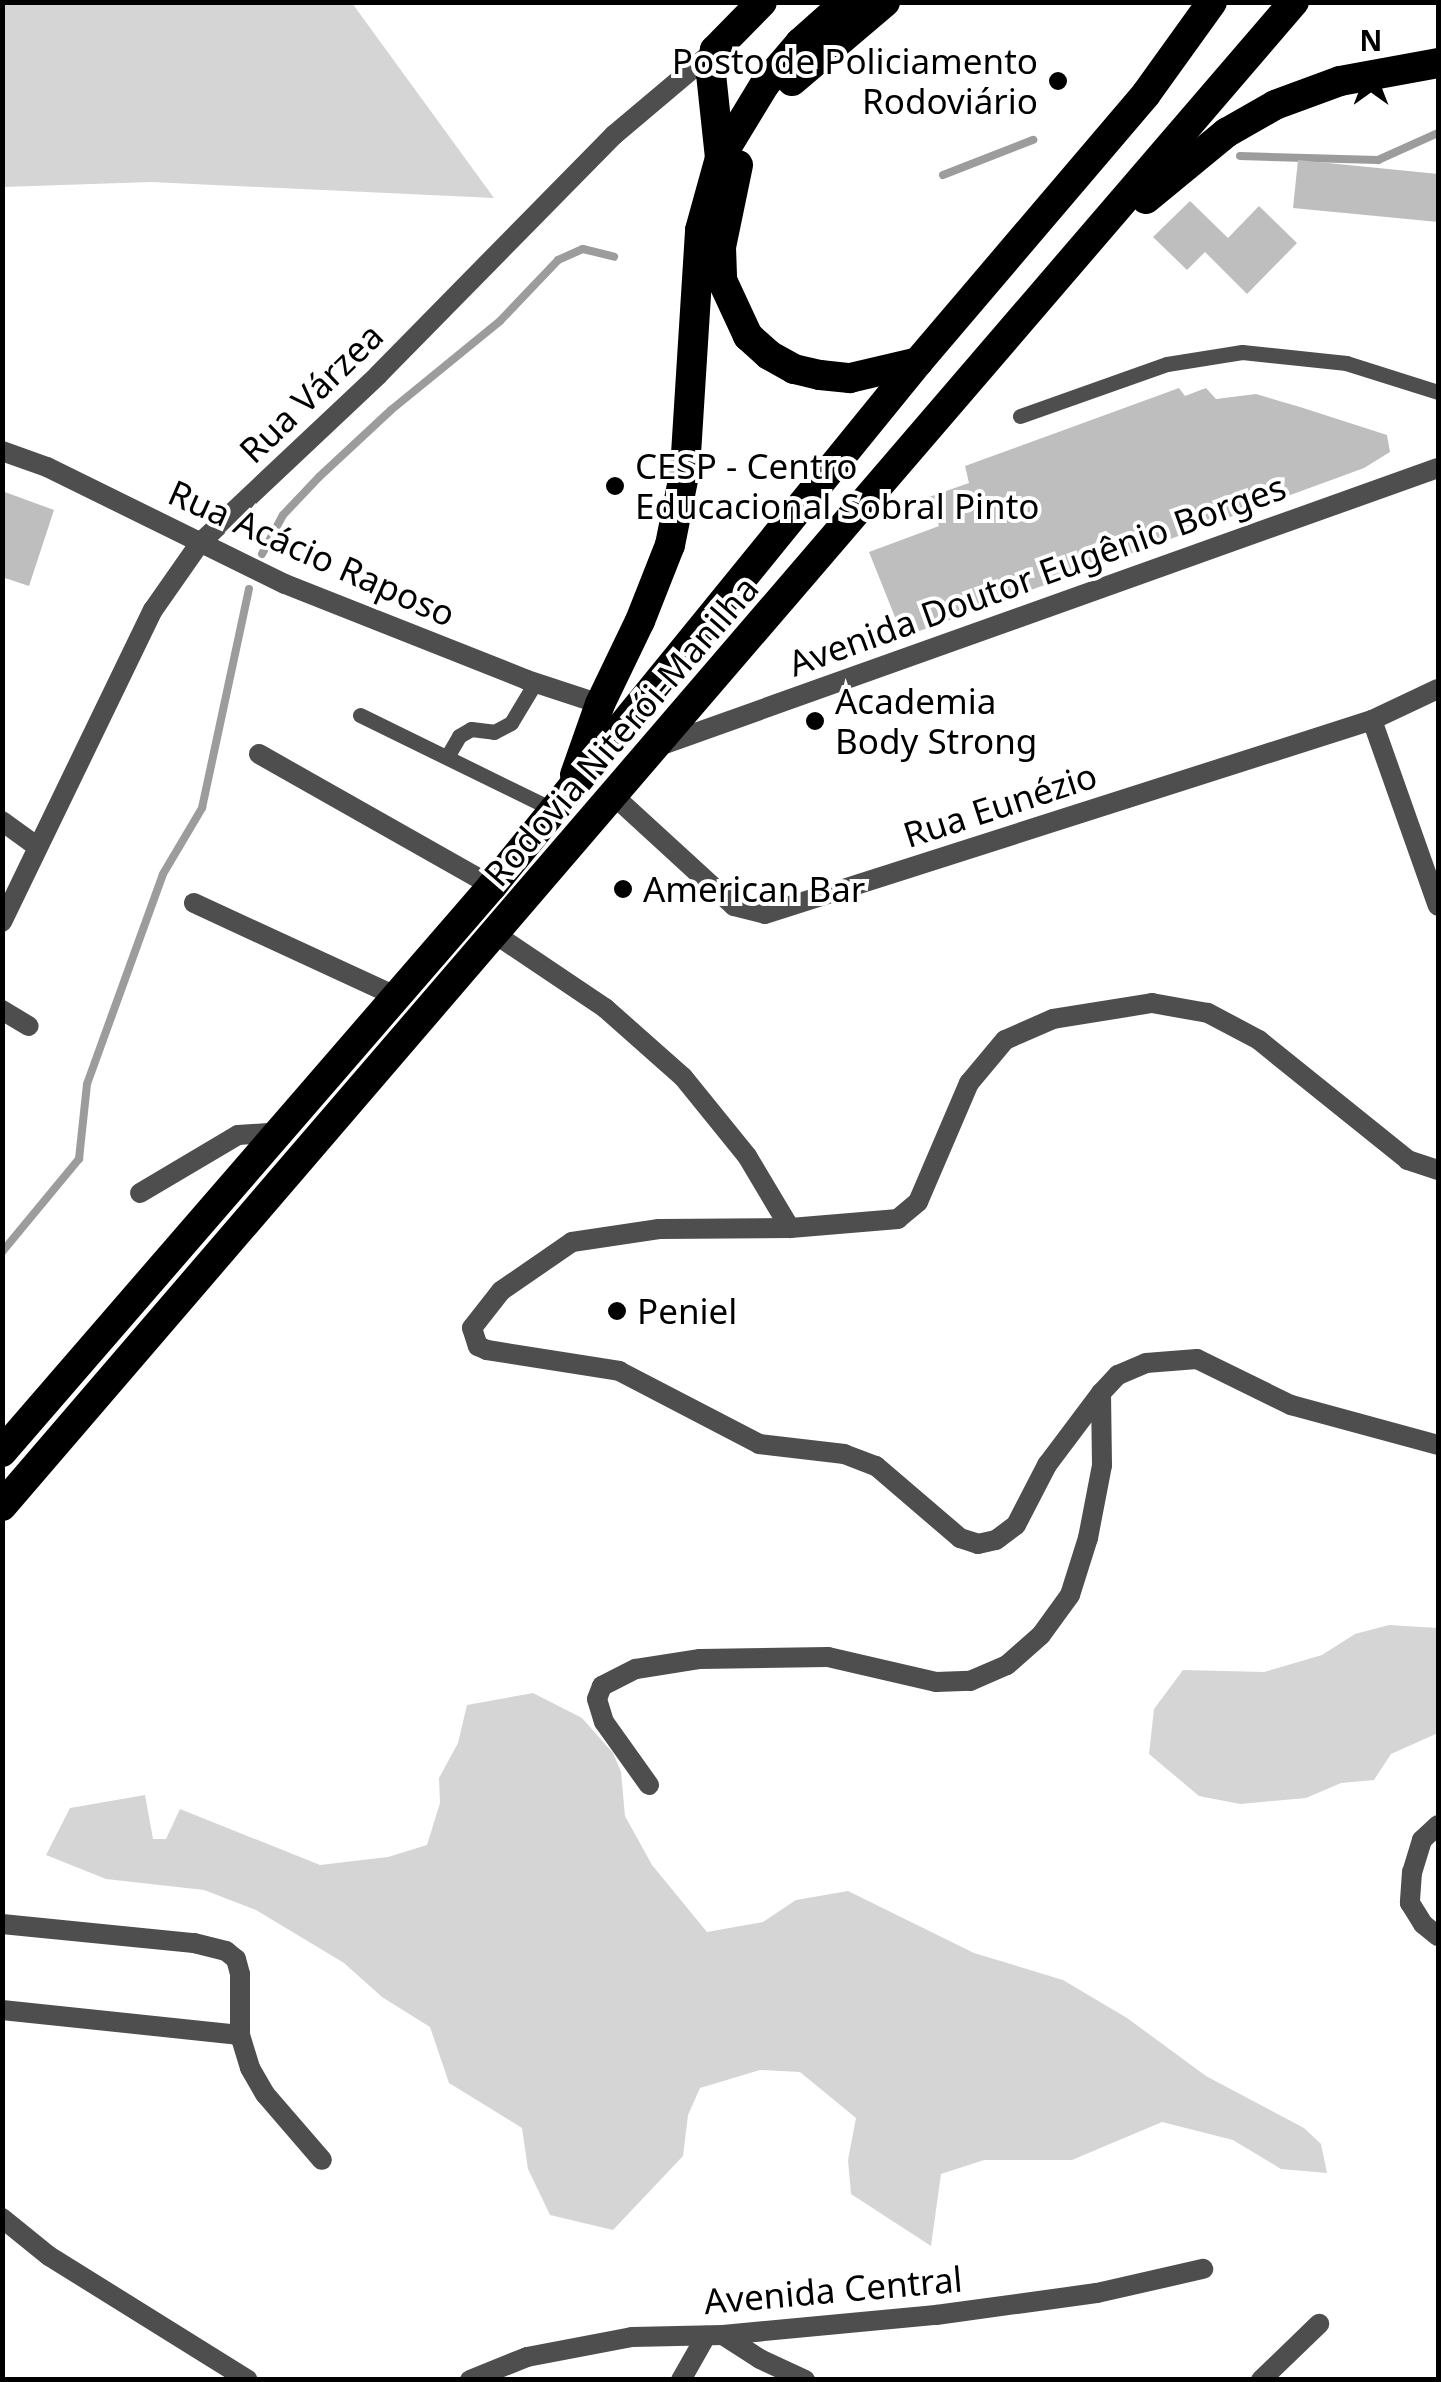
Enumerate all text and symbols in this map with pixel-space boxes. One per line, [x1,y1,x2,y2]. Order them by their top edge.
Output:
north arrow [1321,20,1421,120]
text: N [1360,21,1382,59]
place label: Posto de Policiamento Rodoviário [672,40,1038,122]
marker: Posto de Policiamento Rodoviário [1047,70,1069,92]
street label: Rua Várzea [231,315,391,471]
place label: CESP - Centro Educacional Sobral Pinto [635,445,1040,527]
street label: Avenida Doutor Eugênio Borges [783,465,1291,685]
street label: Rua Acácio Raposo [162,471,462,635]
marker: CESP - Centro Educacional Sobral Pinto [604,475,626,497]
street label: Rodovia Niterói-Manilha [475,568,767,894]
place label: Academia Body Strong [835,680,1037,762]
marker: Academia Body Strong [804,710,826,732]
street label: Rua Eunézio [898,754,1102,856]
place label: American Bar [643,868,865,910]
marker: American Bar [612,878,634,900]
place label: Peniel [637,1290,737,1332]
marker: Peniel [606,1300,628,1322]
street label: Avenida Central [702,2258,964,2322]

